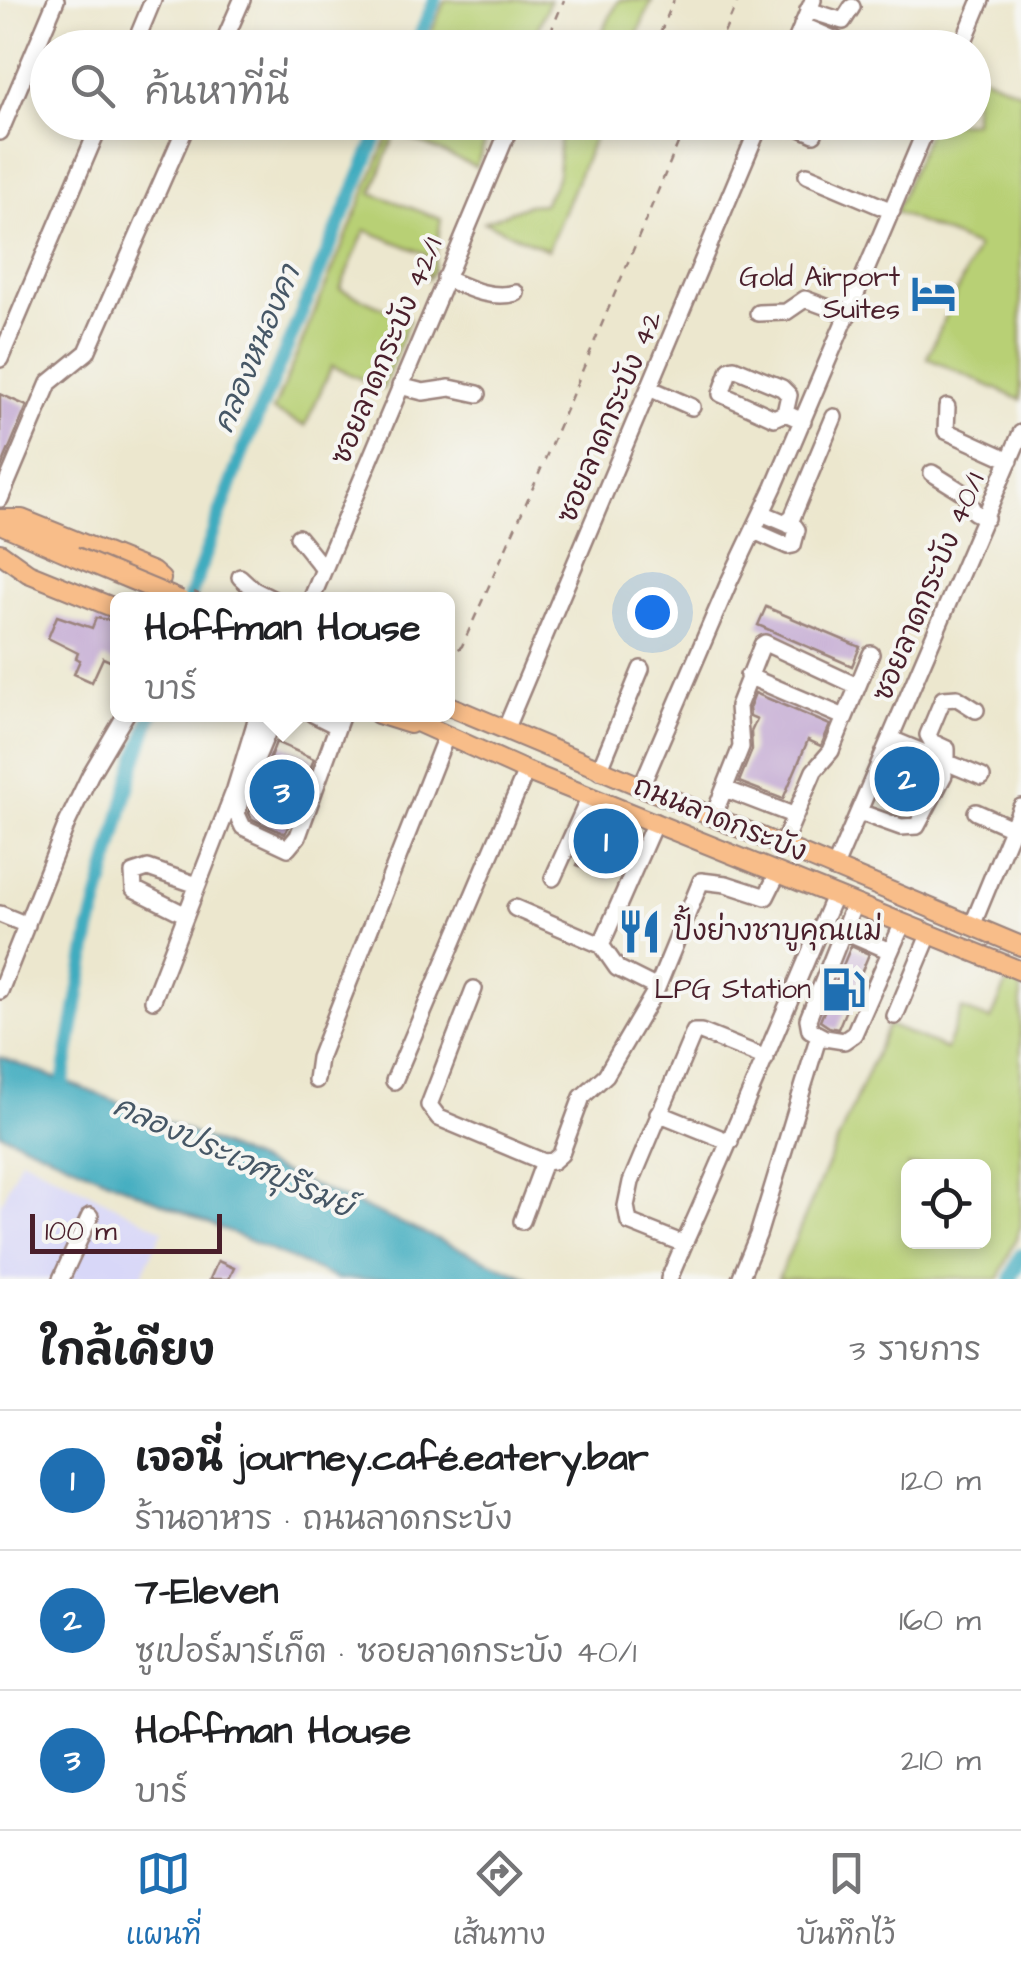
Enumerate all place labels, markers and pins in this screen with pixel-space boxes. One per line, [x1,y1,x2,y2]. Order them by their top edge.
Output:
place label: Gold Airport Suites [739,258,901,329]
hotel icon: Gold Airport Suites [909,269,957,317]
pin: 2 [874,742,940,816]
pin: 3 [250,754,314,830]
pin: 1 [574,804,638,878]
place label: ปิ้งย่างชาบูคุณแม่ [673,905,882,951]
restaurant icon: ปิ้งย่างชาบูคุณแม่ [616,907,664,955]
fuel station icon: LPG Station [820,965,868,1013]
place label: LPG Station [654,970,811,1009]

